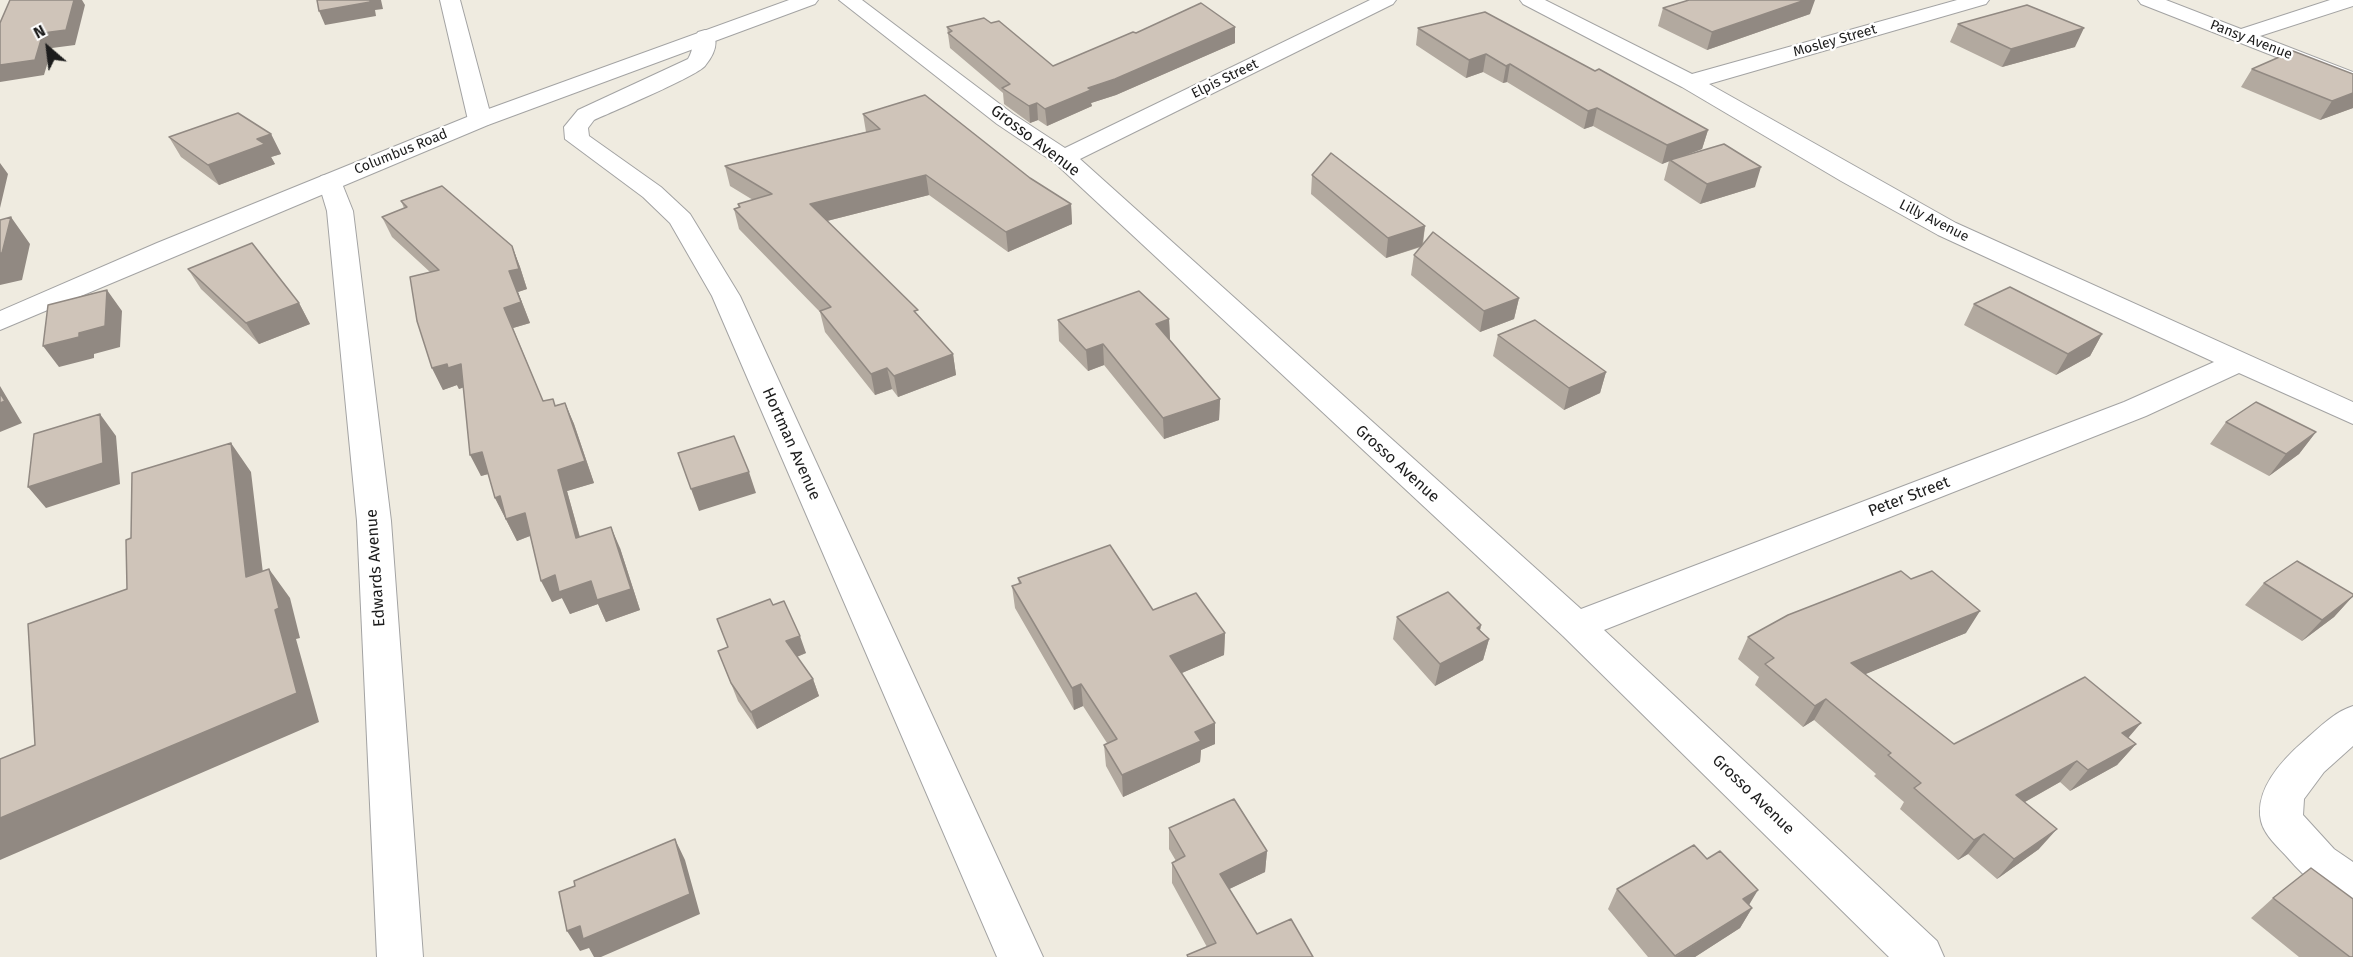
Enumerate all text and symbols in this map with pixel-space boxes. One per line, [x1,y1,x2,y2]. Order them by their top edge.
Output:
street label: Pansy Avenue [2208,17,2294,63]
north arrow [18,18,78,78]
text: N [30,21,48,43]
street label: Mosley Street [1791,21,1879,61]
street label: Elpis Street [1189,56,1261,102]
street label: Grosso Avenue [987,101,1083,181]
street label: Columbus Road [352,126,450,178]
street label: Lilly Avenue [1896,196,1972,246]
street label: Hortman Avenue [758,385,824,503]
street label: Grosso Avenue [1351,421,1443,507]
street label: Peter Street [1866,473,1952,521]
street label: Edwards Avenue [362,509,390,627]
street label: Grosso Avenue [1708,751,1798,839]

